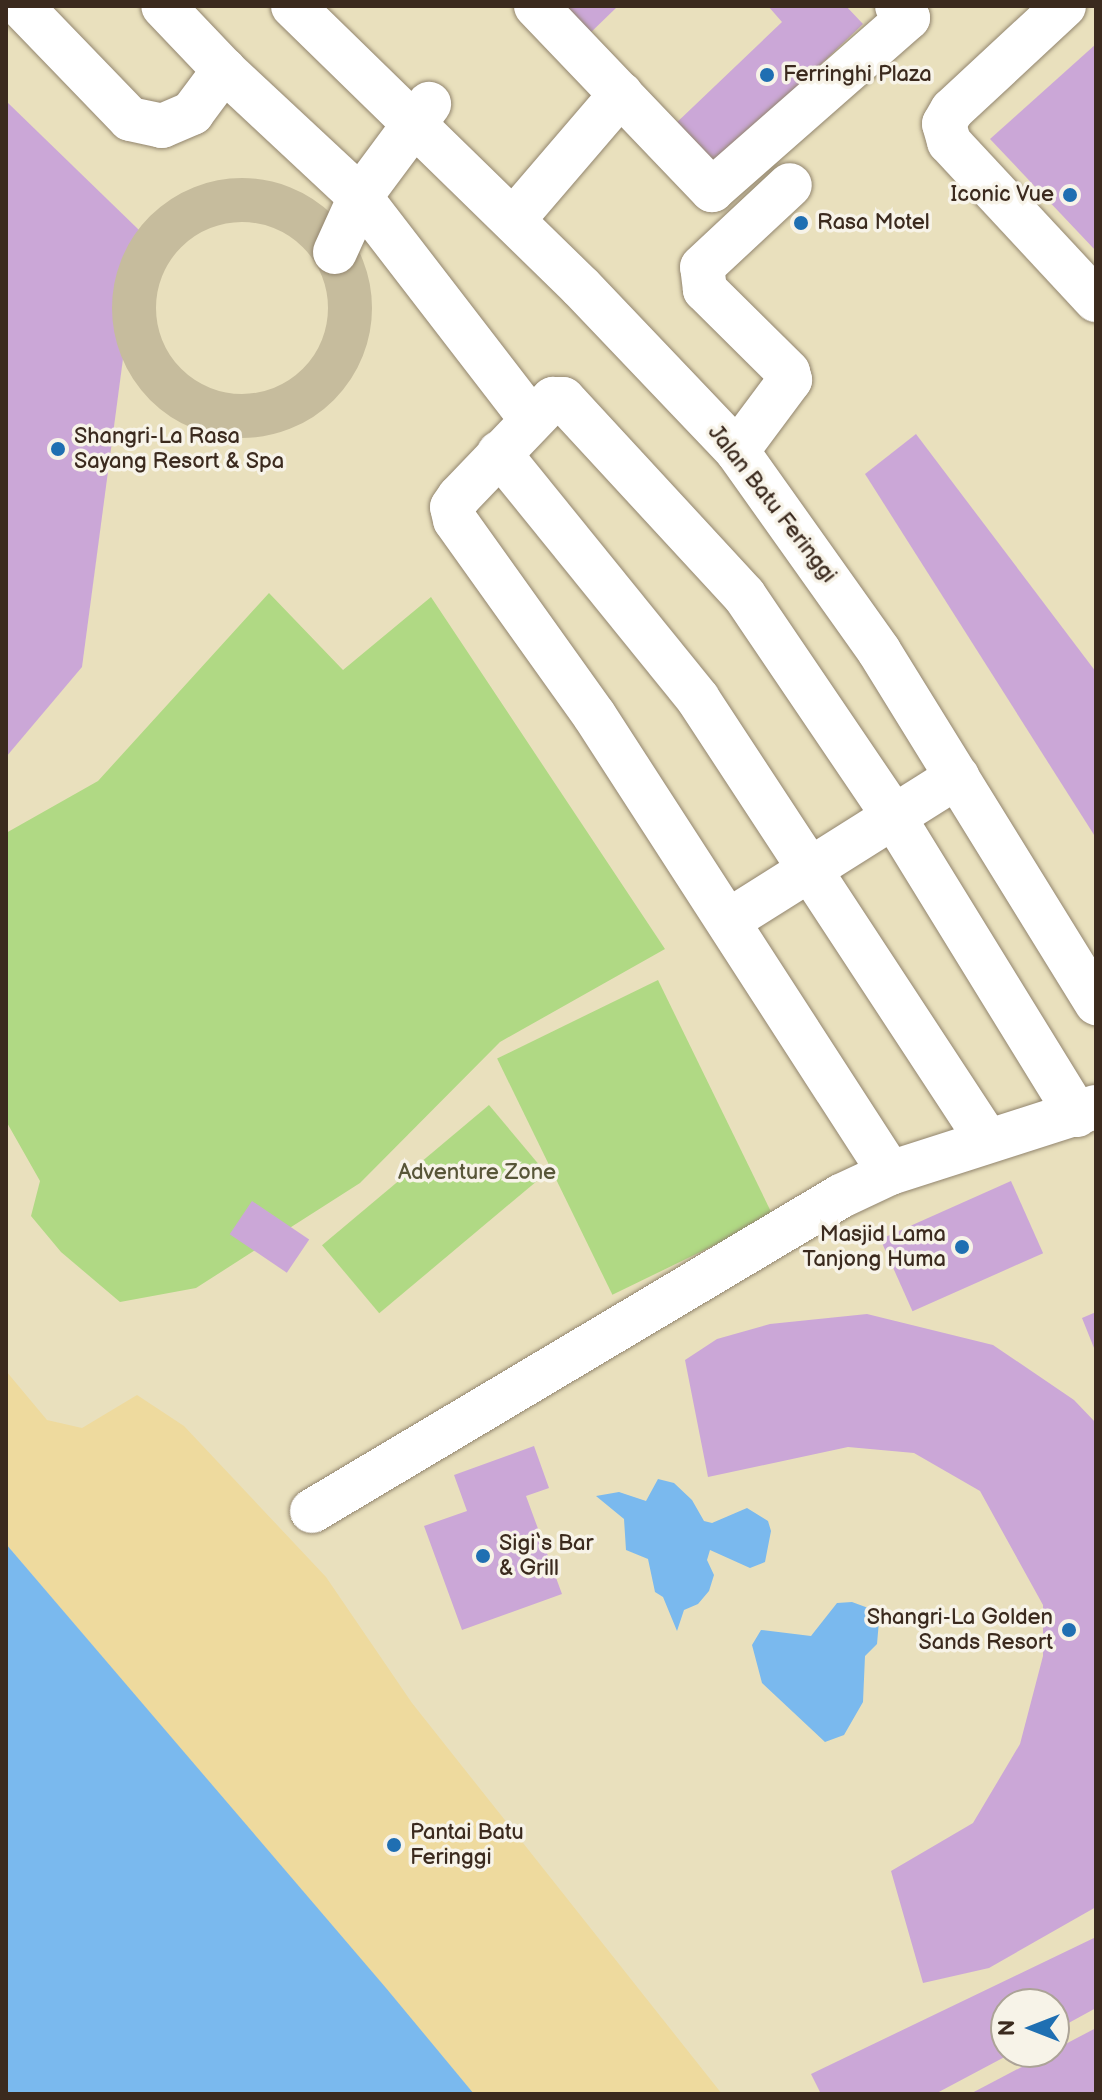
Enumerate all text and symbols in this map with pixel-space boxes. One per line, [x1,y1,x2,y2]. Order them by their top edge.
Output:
place label: Ferringhi Plaza [783,62,932,88]
marker: Ferringhi Plaza [758,66,776,84]
place label: Iconic Vue [950,182,1054,208]
marker: Iconic Vue [1061,186,1079,204]
place label: Rasa Motel [817,210,930,236]
marker: Rasa Motel [792,214,810,232]
street label: Jalan Batu Feringgi [702,420,842,588]
place label: Shangri-La Rasa Sayang Resort & Spa [74,423,285,474]
marker: Shangri-La Rasa Sayang Resort & Spa [49,440,67,458]
park label: Adventure Zone [398,1160,556,1186]
place label: Masjid Lama Tanjong Huma [802,1221,946,1272]
marker: Masjid Lama Tanjong Huma [953,1238,971,1256]
place label: Sigi‘s Bar & Grill [499,1530,593,1582]
marker: Sigi‘s Bar & Grill [474,1547,492,1565]
place label: Shangri-La Golden Sands Resort [867,1604,1053,1656]
marker: Shangri-La Golden Sands Resort [1060,1621,1078,1639]
place label: Pantai Batu Feringgi [410,1819,524,1870]
marker: Pantai Batu Feringgi [385,1836,403,1854]
north arrow [990,1988,1070,2068]
text: N [994,2020,1021,2036]

